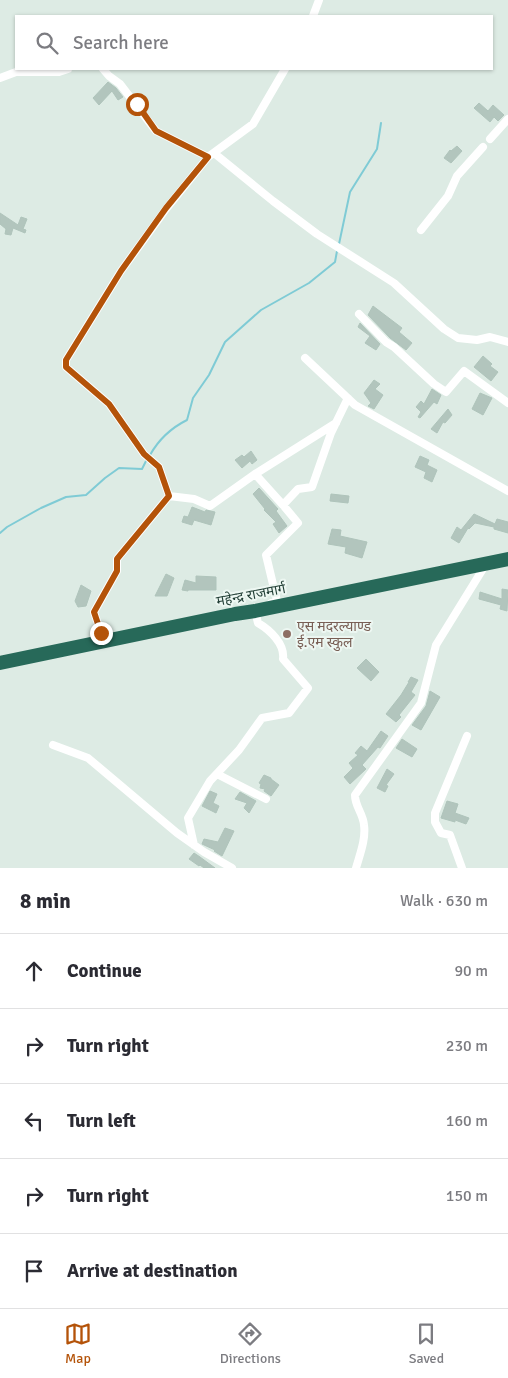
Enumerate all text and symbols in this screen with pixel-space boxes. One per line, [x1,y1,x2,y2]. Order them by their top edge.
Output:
search box [15,15,493,70]
icon: search [33,29,61,57]
text: Search here [73,31,169,55]
route start [126,93,149,116]
street label: महेन्द्र राजमार्ग [215,579,288,610]
place label: एस मदरल्याण्ड ई.एम स्कुल [297,618,372,652]
route end [90,622,113,645]
marker: एस मदरल्याण्ड ई.एम स्कुल [281,628,293,640]
text: 8 min [20,888,71,914]
text: Walk · 630 m [400,891,488,911]
icon: ahead [20,957,48,985]
text: Continue [67,959,142,983]
text: 90 m [454,961,488,981]
icon: right [20,1032,48,1060]
text: Turn right [67,1034,149,1058]
text: 230 m [446,1036,488,1056]
icon: left [20,1107,48,1135]
text: Turn left [67,1109,136,1133]
text: 160 m [446,1111,488,1131]
icon: right [20,1182,48,1210]
text: Turn right [67,1184,149,1208]
text: 150 m [446,1186,488,1206]
icon: arrive [20,1257,48,1285]
text: Arrive at destination [67,1259,238,1283]
tab: Map [64,1320,92,1367]
tab: Directions [220,1320,281,1367]
tab: Saved [409,1320,444,1367]

